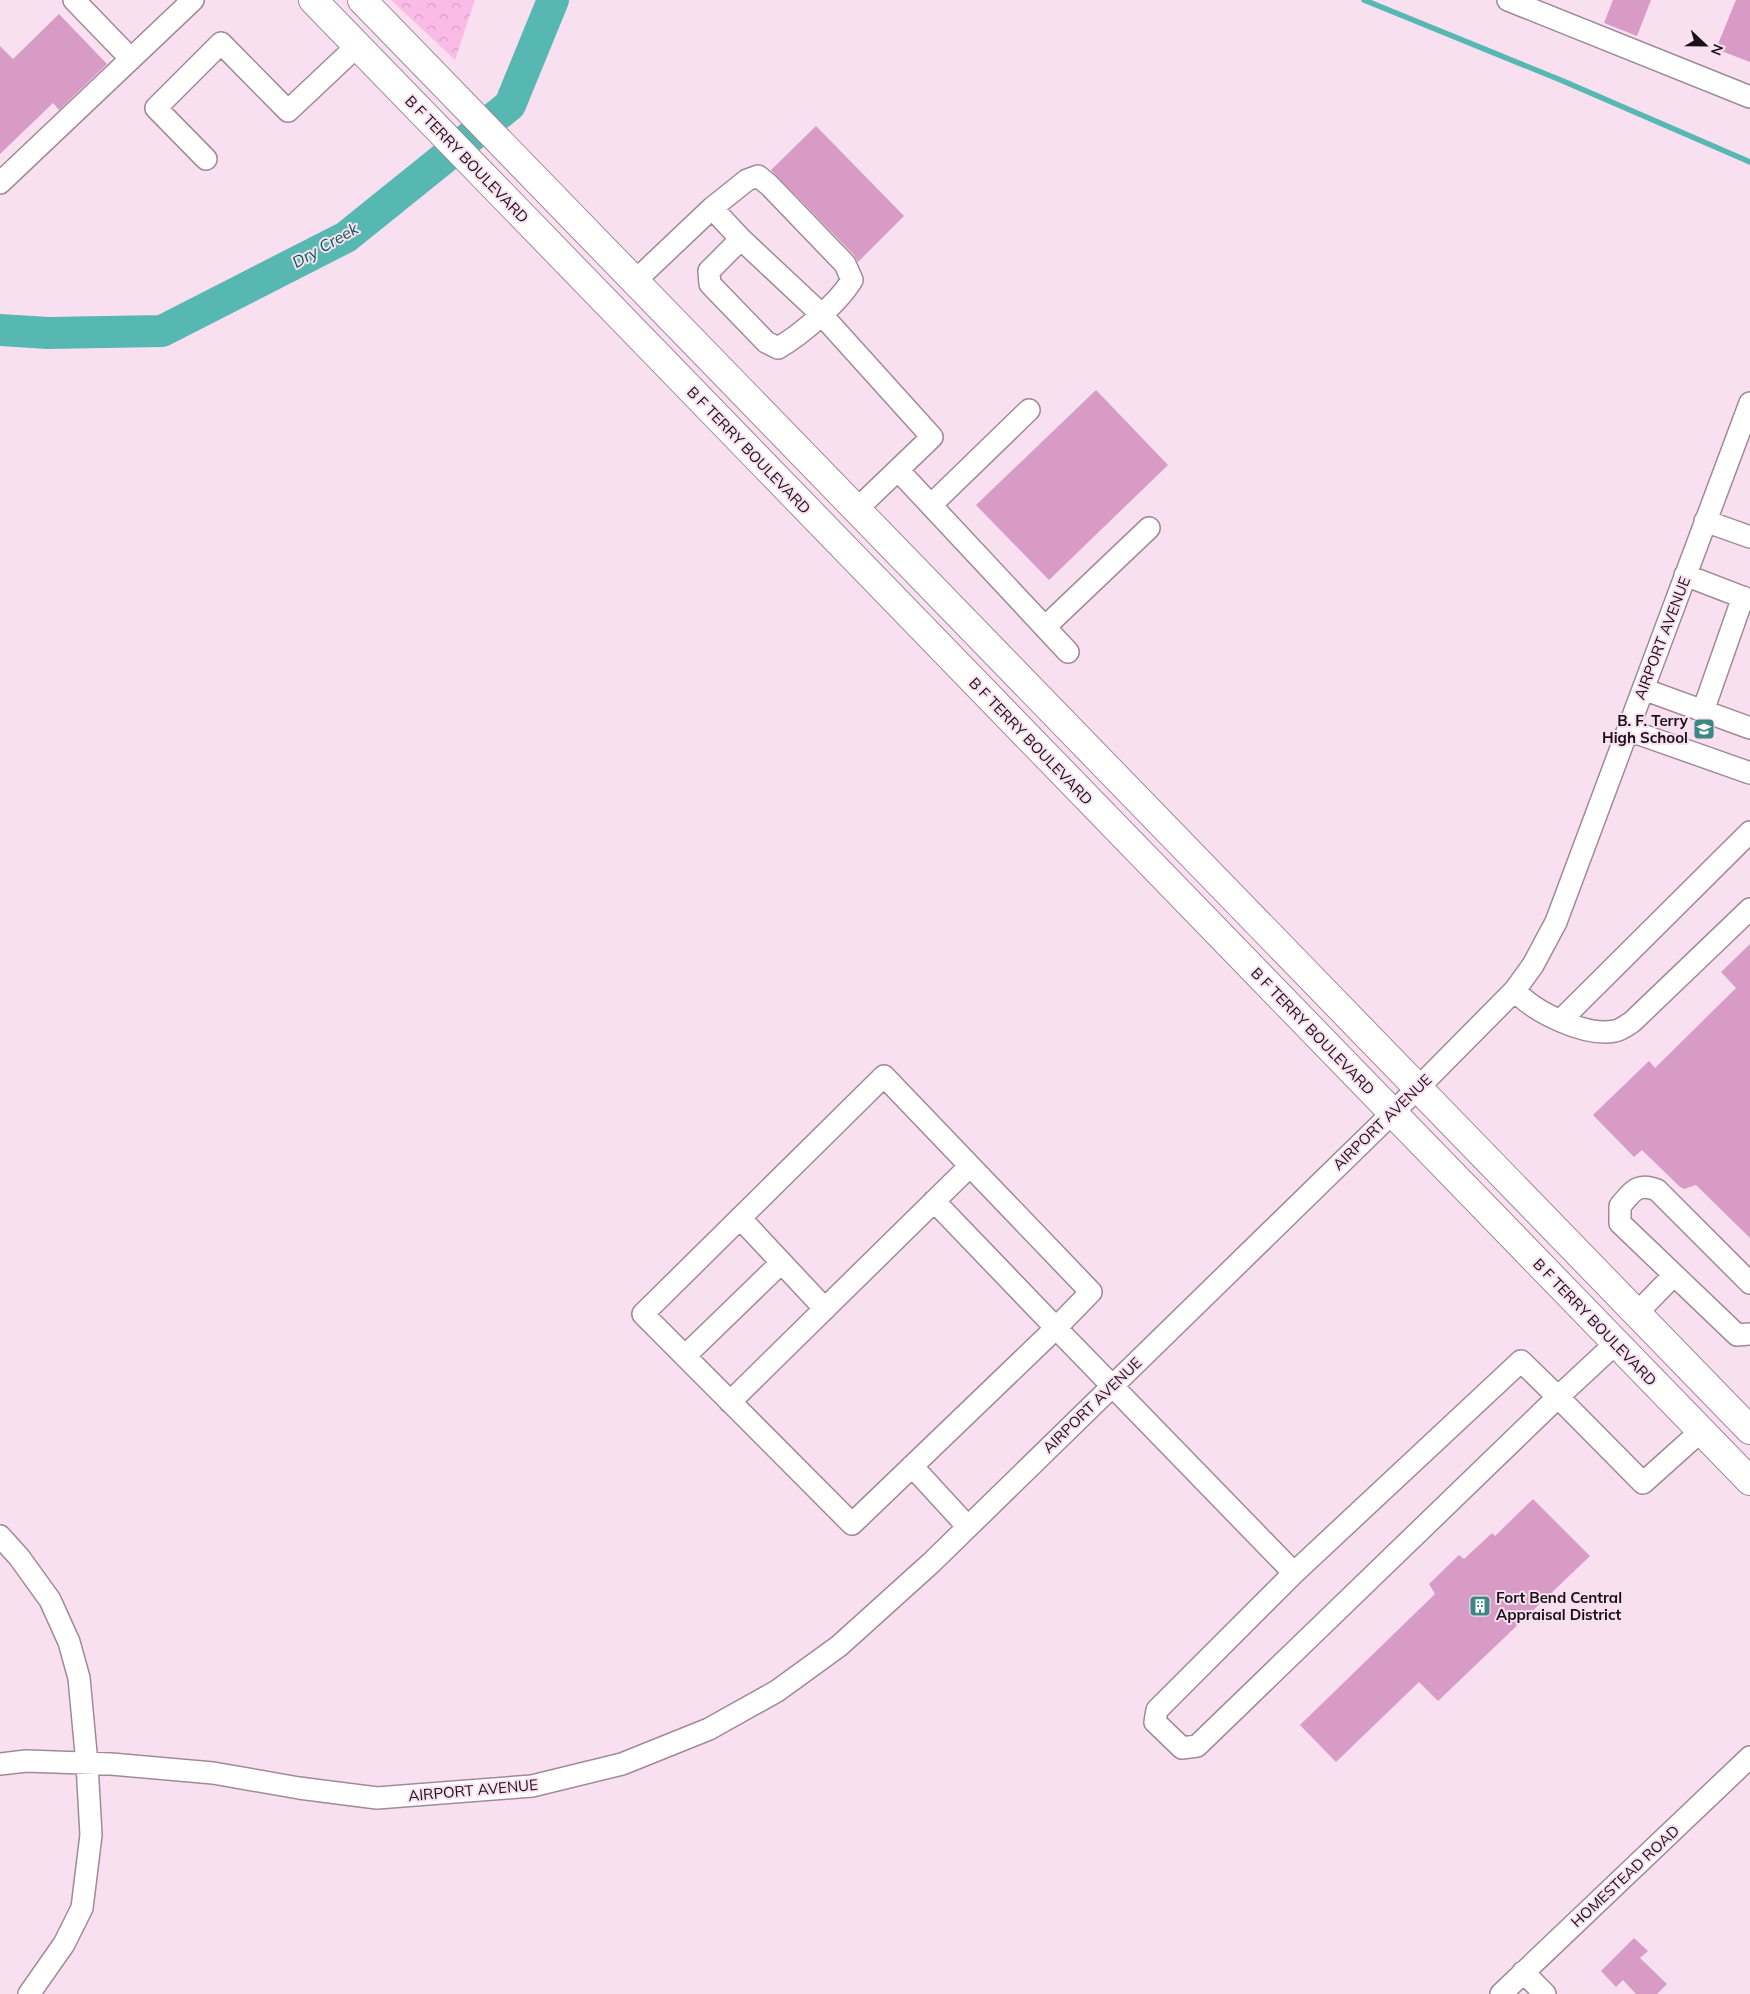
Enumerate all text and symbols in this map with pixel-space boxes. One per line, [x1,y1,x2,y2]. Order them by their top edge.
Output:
north arrow [1680,20,1730,70]
text: N [1707,42,1727,58]
street label: B F TERRY BOULEVARD [401,91,533,227]
water label: Dry Creek [288,218,362,272]
street label: B F TERRY BOULEVARD [683,382,815,518]
street label: AIRPORT AVENUE [1630,574,1694,702]
street label: B F TERRY BOULEVARD [965,673,1097,809]
place label: B. F. Terry High School [1602,711,1689,747]
school or university icon: B. F. Terry High School [1692,717,1716,741]
street label: B F TERRY BOULEVARD [1247,963,1379,1099]
street label: AIRPORT AVENUE [1329,1070,1436,1174]
street label: B F TERRY BOULEVARD [1529,1254,1661,1390]
street label: AIRPORT AVENUE [1039,1353,1146,1457]
place label: Fort Bend Central Appraisal District [1496,1588,1622,1624]
building icon: Fort Bend Central Appraisal District [1468,1594,1492,1618]
street label: AIRPORT AVENUE [407,1775,539,1805]
street label: HOMESTEAD ROAD [1567,1821,1683,1931]

